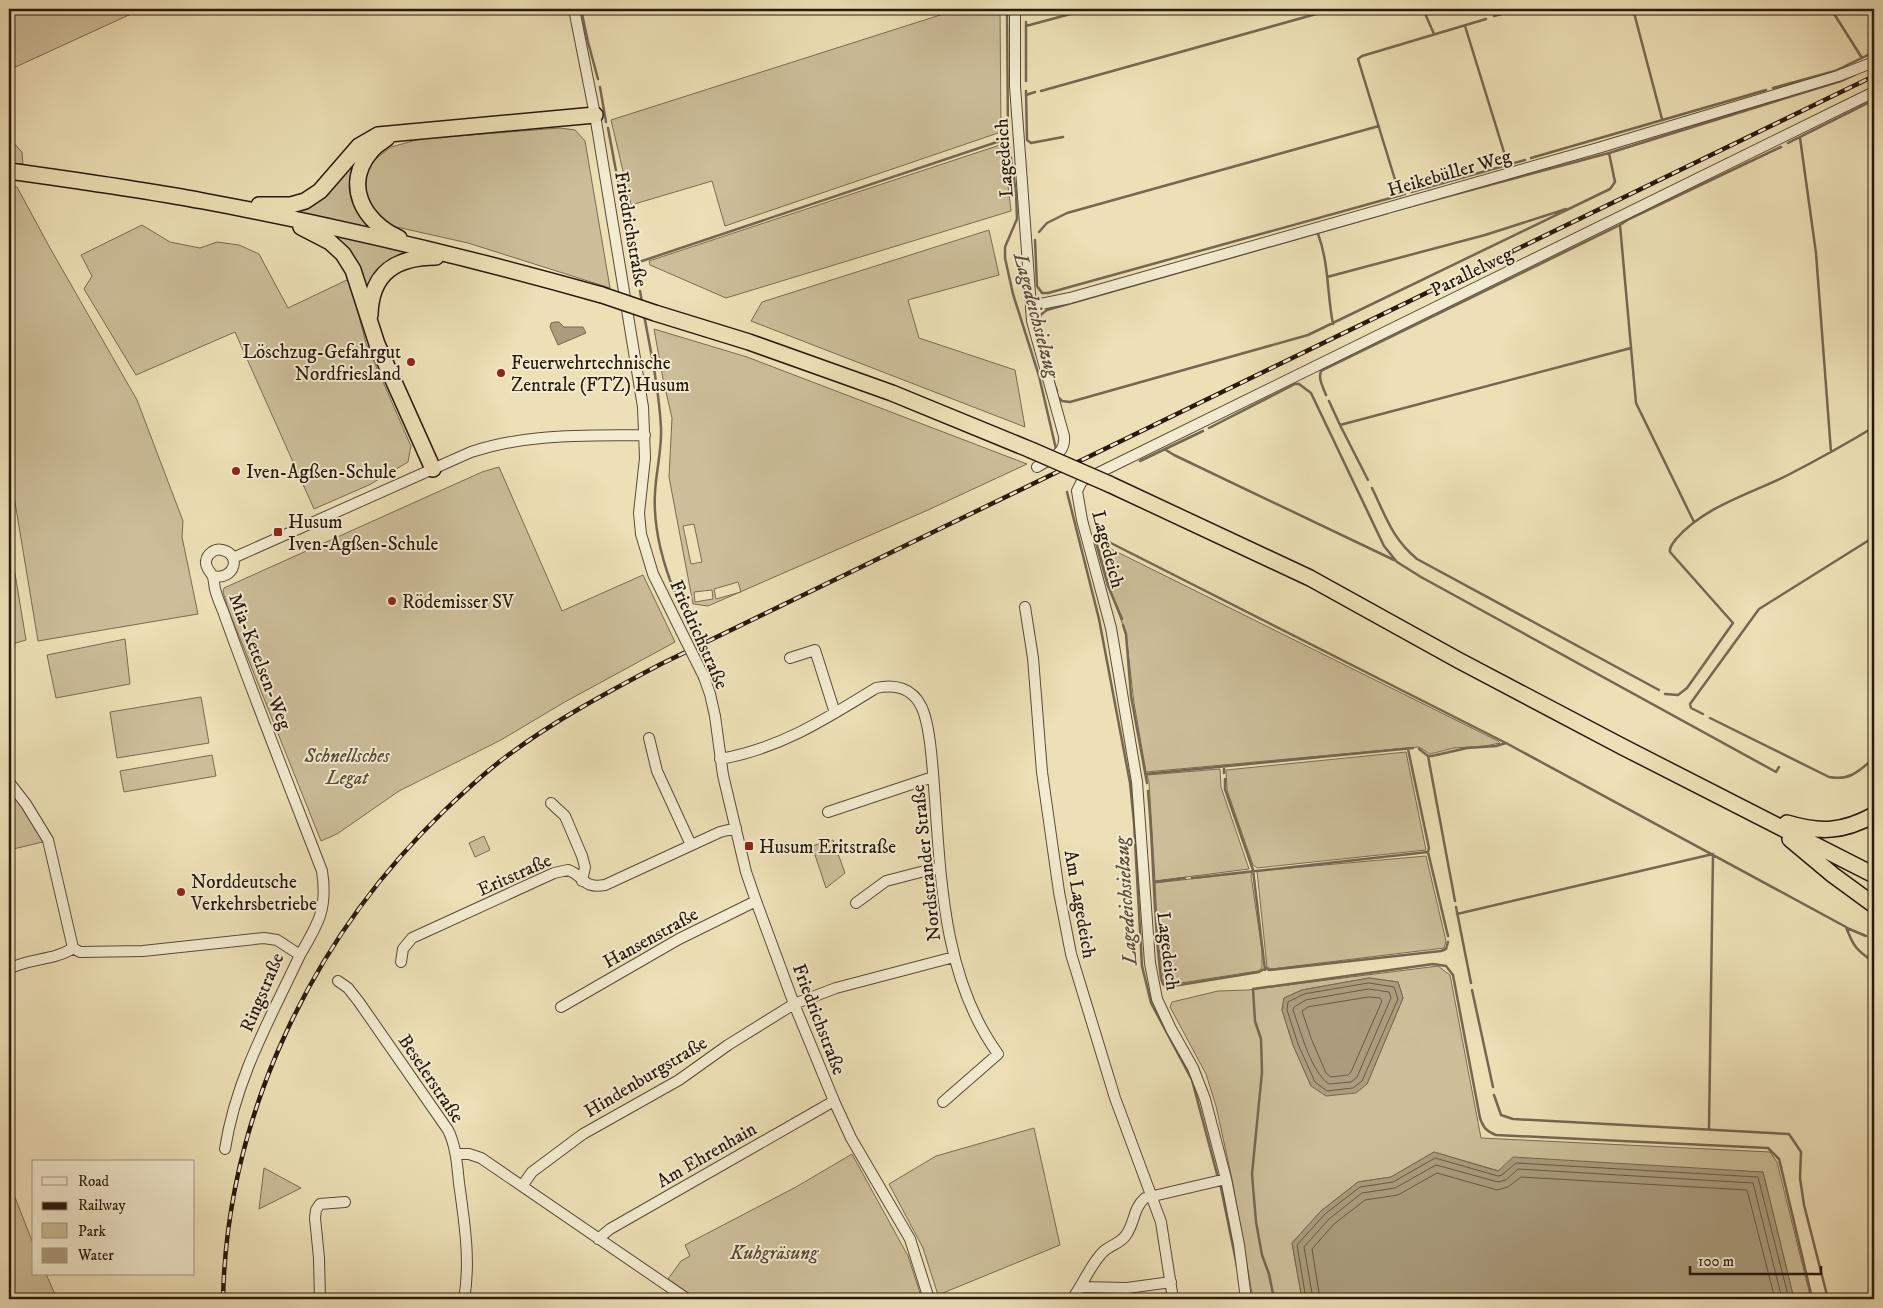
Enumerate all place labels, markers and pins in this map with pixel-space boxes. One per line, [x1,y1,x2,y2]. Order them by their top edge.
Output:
place label: Löschzug-Gefahrgut Nordfriesland [242,341,402,386]
place label: Feuerwehrtechnische Zentrale (FTZ) Husum [511,352,690,397]
marker: Löschzug-Gefahrgut Nordfriesland [405,356,417,368]
marker: Feuerwehrtechnische Zentrale (FTZ) Husum [495,367,507,379]
place label: Iven-Agßen-Schule [246,461,396,484]
marker: Iven-Agßen-Schule [230,465,242,477]
place label: Husum Iven-Agßen-Schule [288,511,438,556]
marker: Husum Iven-Agßen-Schule [272,526,284,538]
place label: Rödemisser SV [402,591,515,614]
marker: Rödemisser SV [386,595,398,607]
place label: Husum Eritstraße [759,836,896,859]
marker: Husum Eritstraße [743,840,755,852]
place label: Norddeutsche Verkehrsbetriebe [190,871,317,916]
marker: Norddeutsche Verkehrsbetriebe [175,886,187,898]

